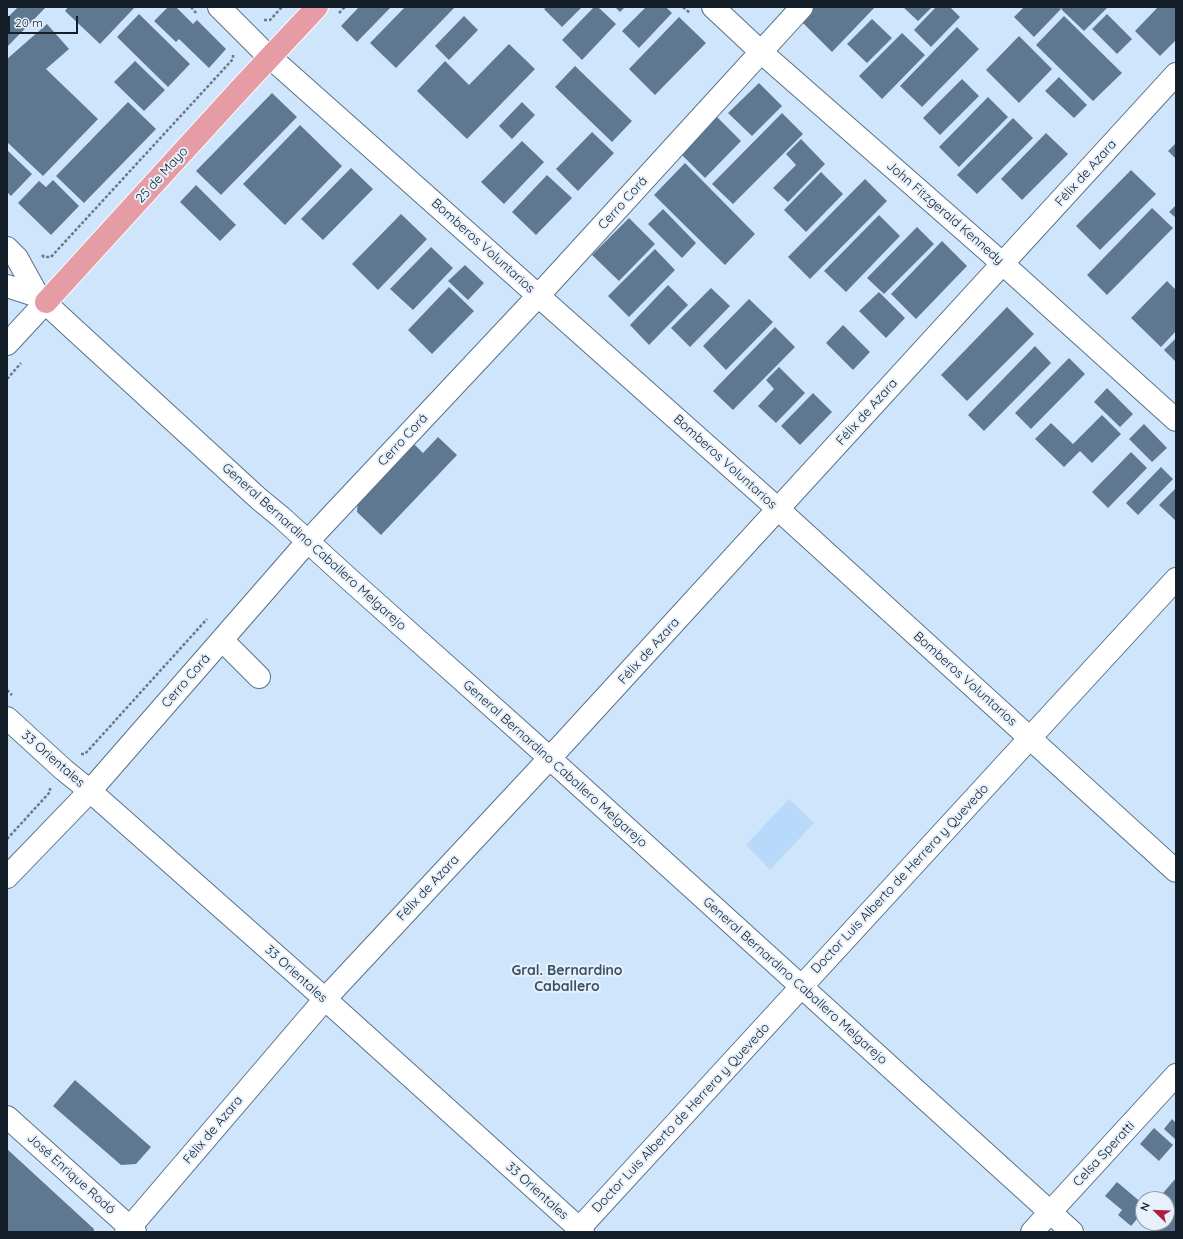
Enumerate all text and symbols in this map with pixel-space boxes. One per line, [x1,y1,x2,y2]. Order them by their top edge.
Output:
scale bar [10,8,80,34]
text: 20 m [15,15,43,30]
street label: Félix de Azara [1052,137,1120,209]
street label: 25 de Mayo [133,144,191,206]
street label: John Fitzgerald Kennedy [883,158,1007,268]
street label: Cerro Corá [595,173,651,233]
street label: Bomberos Voluntarios [428,195,538,297]
street label: Félix de Azara [833,376,901,448]
street label: Cerro Corá [375,411,431,469]
street label: Bomberos Voluntarios [670,411,780,513]
street label: General Bernardino Caballero Melgarejo [219,460,409,634]
street label: Félix de Azara [615,615,683,687]
street label: Bomberos Voluntarios [910,628,1020,730]
street label: Cerro Corá [158,651,214,711]
street label: General Bernardino Caballero Melgarejo [460,677,650,851]
street label: 33 Orientales [18,727,88,791]
street label: Doctor Luis Alberto de Herrera y Quevedo [808,781,992,977]
street label: Félix de Azara [394,852,462,924]
street label: General Bernardino Caballero Melgarejo [700,894,890,1068]
street label: 33 Orientales [262,942,330,1006]
district label: Gral. Bernardino Caballero [511,963,623,996]
street label: Doctor Luis Alberto de Herrera y Quevedo [589,1020,773,1216]
street label: Félix de Azara [180,1093,246,1167]
street label: Celsa Speratti [1070,1118,1138,1190]
street label: José Enrique Rodó [24,1130,118,1218]
street label: 33 Orientales [503,1159,571,1223]
north arrow [1135,1191,1175,1231]
text: N [1137,1200,1153,1213]

